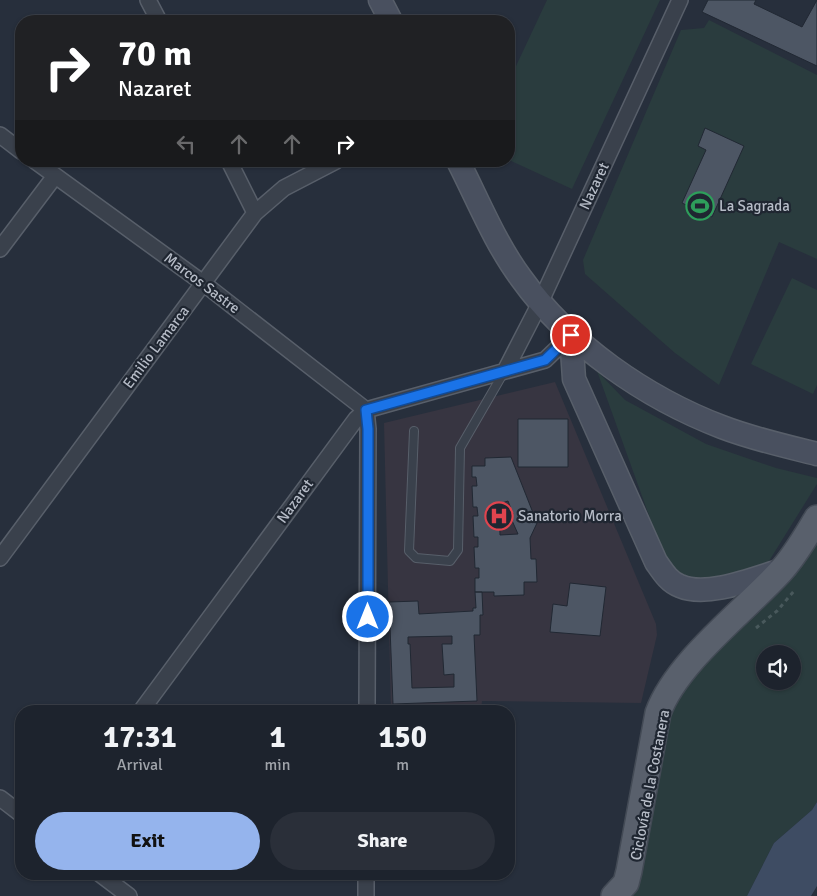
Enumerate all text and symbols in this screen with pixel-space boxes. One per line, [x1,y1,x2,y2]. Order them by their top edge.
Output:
text: 70 m [118,32,192,75]
icon: right [35,35,100,100]
text: Nazaret [118,75,191,102]
icon: left [172,130,200,158]
icon: ahead [225,130,253,158]
icon: ahead [278,130,306,158]
icon: right [331,130,359,158]
street label: Nazaret [575,159,613,213]
sports icon: La Sagrada [685,191,715,221]
place label: La Sagrada [719,197,790,215]
street label: Marcos Sastre [161,249,243,317]
street label: Emilio Lamarca [119,302,193,392]
pin [550,314,592,356]
icon: arrive [557,321,585,349]
street label: Nazaret [273,475,317,527]
hospital icon: Sanatorio Morra [484,501,514,531]
place label: Sanatorio Morra [518,507,622,525]
position arrow [341,590,393,642]
map controls [756,645,801,690]
button: sound [756,645,801,690]
street label: Ciclovía de la Costanera [627,708,673,862]
text: 17:31 [103,719,177,756]
text: 1 [269,719,286,756]
text: 150 [378,719,427,756]
text: Arrival [117,755,163,775]
text: min [265,755,290,775]
text: m [396,755,409,775]
button: Exit [35,812,260,870]
button: Share [270,812,495,870]

